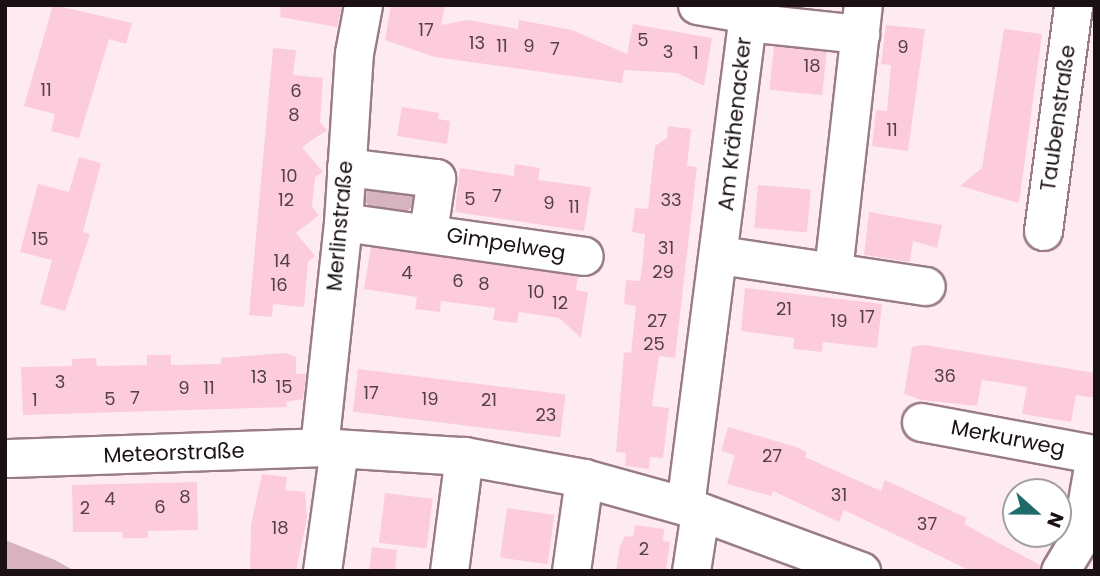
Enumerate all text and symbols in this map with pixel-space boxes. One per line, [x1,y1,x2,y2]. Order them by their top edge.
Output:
house number: 17 [418,19,434,41]
house number: 5 [637,29,649,51]
house number: 13 [469,32,485,54]
house number: 11 [496,35,508,57]
house number: 9 [523,35,535,57]
street label: Am Krähenacker [713,36,757,212]
house number: 9 [897,36,909,58]
house number: 7 [550,38,560,60]
house number: 3 [663,41,673,63]
house number: 1 [693,42,699,64]
street label: Taubenstraße [1035,43,1081,193]
house number: 18 [803,55,821,77]
house number: 11 [40,79,52,101]
house number: 6 [290,80,302,102]
house number: 8 [288,104,300,126]
house number: 11 [886,119,898,141]
street label: Merlinstraße [322,160,358,292]
house number: 10 [280,165,298,187]
house number: 7 [492,185,502,207]
house number: 5 [464,188,476,210]
house number: 12 [278,189,294,211]
house number: 33 [660,189,682,211]
house number: 9 [543,192,555,214]
house number: 11 [568,196,580,218]
street label: Gimpelweg [445,222,567,266]
house number: 15 [31,228,49,250]
house number: 31 [658,237,674,259]
house number: 14 [273,250,291,272]
house number: 29 [652,261,674,283]
house number: 4 [401,262,413,284]
house number: 6 [452,270,464,292]
house number: 8 [478,273,490,295]
house number: 16 [270,274,288,296]
house number: 10 [527,281,545,303]
house number: 12 [552,292,568,314]
house number: 21 [776,298,792,320]
house number: 17 [859,306,875,328]
house number: 27 [647,310,667,332]
house number: 19 [830,310,848,332]
house number: 25 [643,333,665,355]
house number: 36 [934,365,956,387]
house number: 13 [251,366,267,388]
house number: 3 [55,371,65,393]
house number: 15 [275,376,293,398]
house number: 9 [178,377,190,399]
house number: 11 [203,377,215,399]
house number: 17 [363,382,379,404]
house number: 7 [130,387,140,409]
house number: 5 [104,388,116,410]
house number: 19 [421,388,439,410]
house number: 1 [32,389,38,411]
house number: 21 [481,389,497,411]
house number: 23 [536,404,556,426]
street label: Merkurweg [949,415,1067,461]
street label: Meteorstraße [103,438,245,468]
house number: 27 [762,445,782,467]
north arrow [1002,478,1072,548]
house number: 31 [831,484,847,506]
house number: 8 [179,486,191,508]
house number: 4 [104,488,116,510]
house number: 6 [154,496,166,518]
house number: 2 [80,497,90,519]
text: N [1040,508,1070,531]
house number: 37 [917,513,937,535]
house number: 18 [271,517,289,539]
house number: 2 [639,538,649,560]

